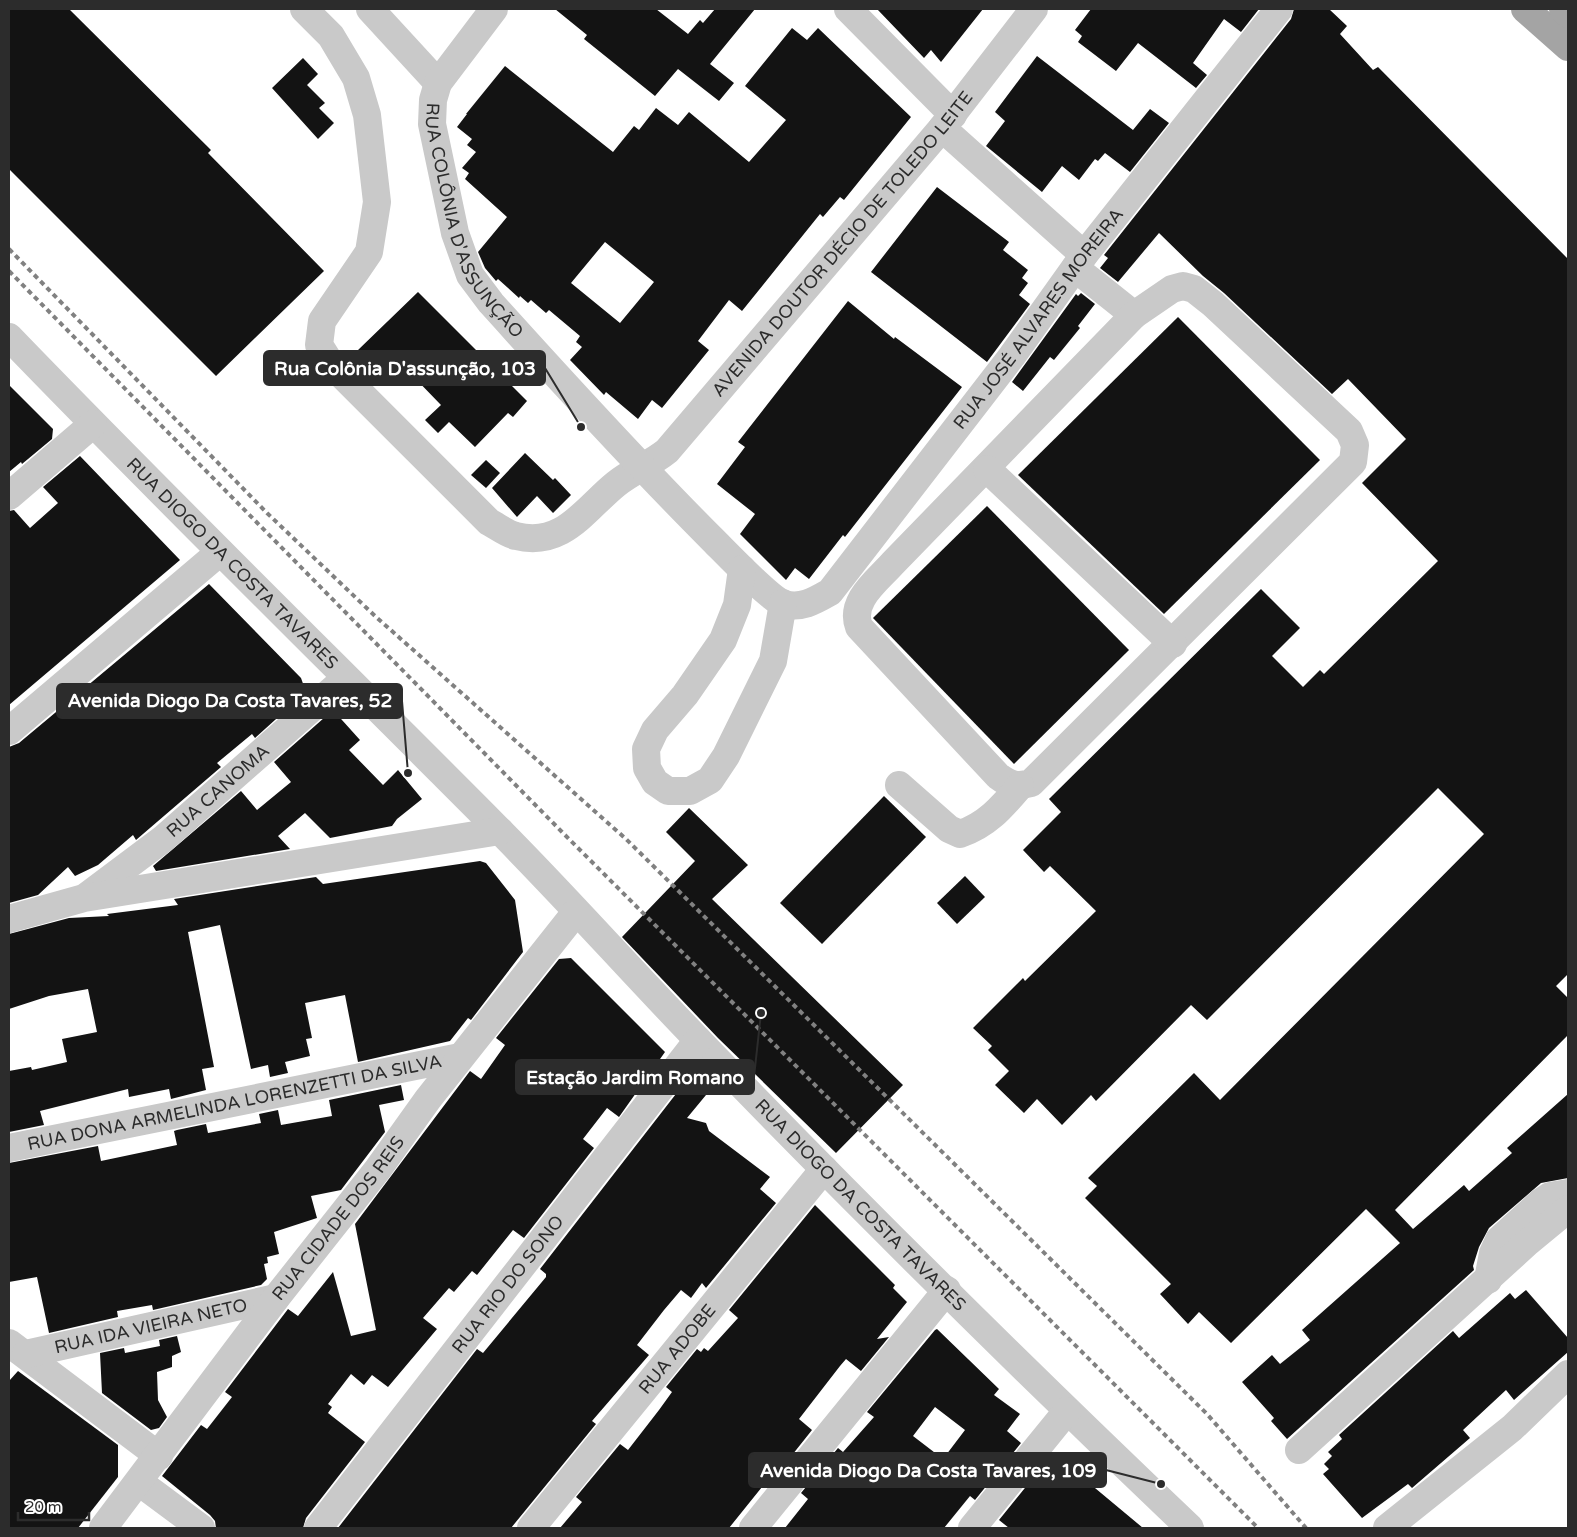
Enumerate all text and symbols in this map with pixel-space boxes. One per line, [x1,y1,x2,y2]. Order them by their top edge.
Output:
street label: AVENIDA DOUTOR DÉCIO DE TOLEDO LEITE [707,87,977,401]
street label: RUA COLÔNIA D'ASSUNÇÃO [421,102,528,342]
street label: RUA JOSÉ ALVARES MOREIRA [949,204,1128,434]
callout: Rua Colônia D'assunção, 103 [264,351,545,385]
text: Rua Colônia D'assunção, 103 [274,358,536,381]
street label: RUA DIOGO DA COSTA TAVARES [122,453,343,674]
callout: Avenida Diogo Da Costa Tavares, 52 [57,684,402,718]
text: Avenida Diogo Da Costa Tavares, 52 [68,690,392,713]
street label: RUA CANOMA [162,740,274,842]
street label: RUA DONA ARMELINDA LORENZETTI DA SILVA [25,1050,444,1155]
callout: Estação Jardim Romano [516,1060,754,1094]
text: Estação Jardim Romano [526,1067,744,1090]
street label: RUA DIOGO DA COSTA TAVARES [750,1094,971,1316]
street label: RUA CIDADE DOS REIS [267,1132,409,1305]
street label: RUA RIO DO SONO [447,1211,568,1358]
street label: RUA IDA VIEIRA NETO [52,1294,249,1358]
street label: RUA ADOBE [634,1300,720,1399]
callout: Avenida Diogo Da Costa Tavares, 109 [749,1453,1106,1487]
text: Avenida Diogo Da Costa Tavares, 109 [760,1460,1096,1483]
scale bar [18,1490,89,1522]
text: 20 m [25,1498,62,1516]

